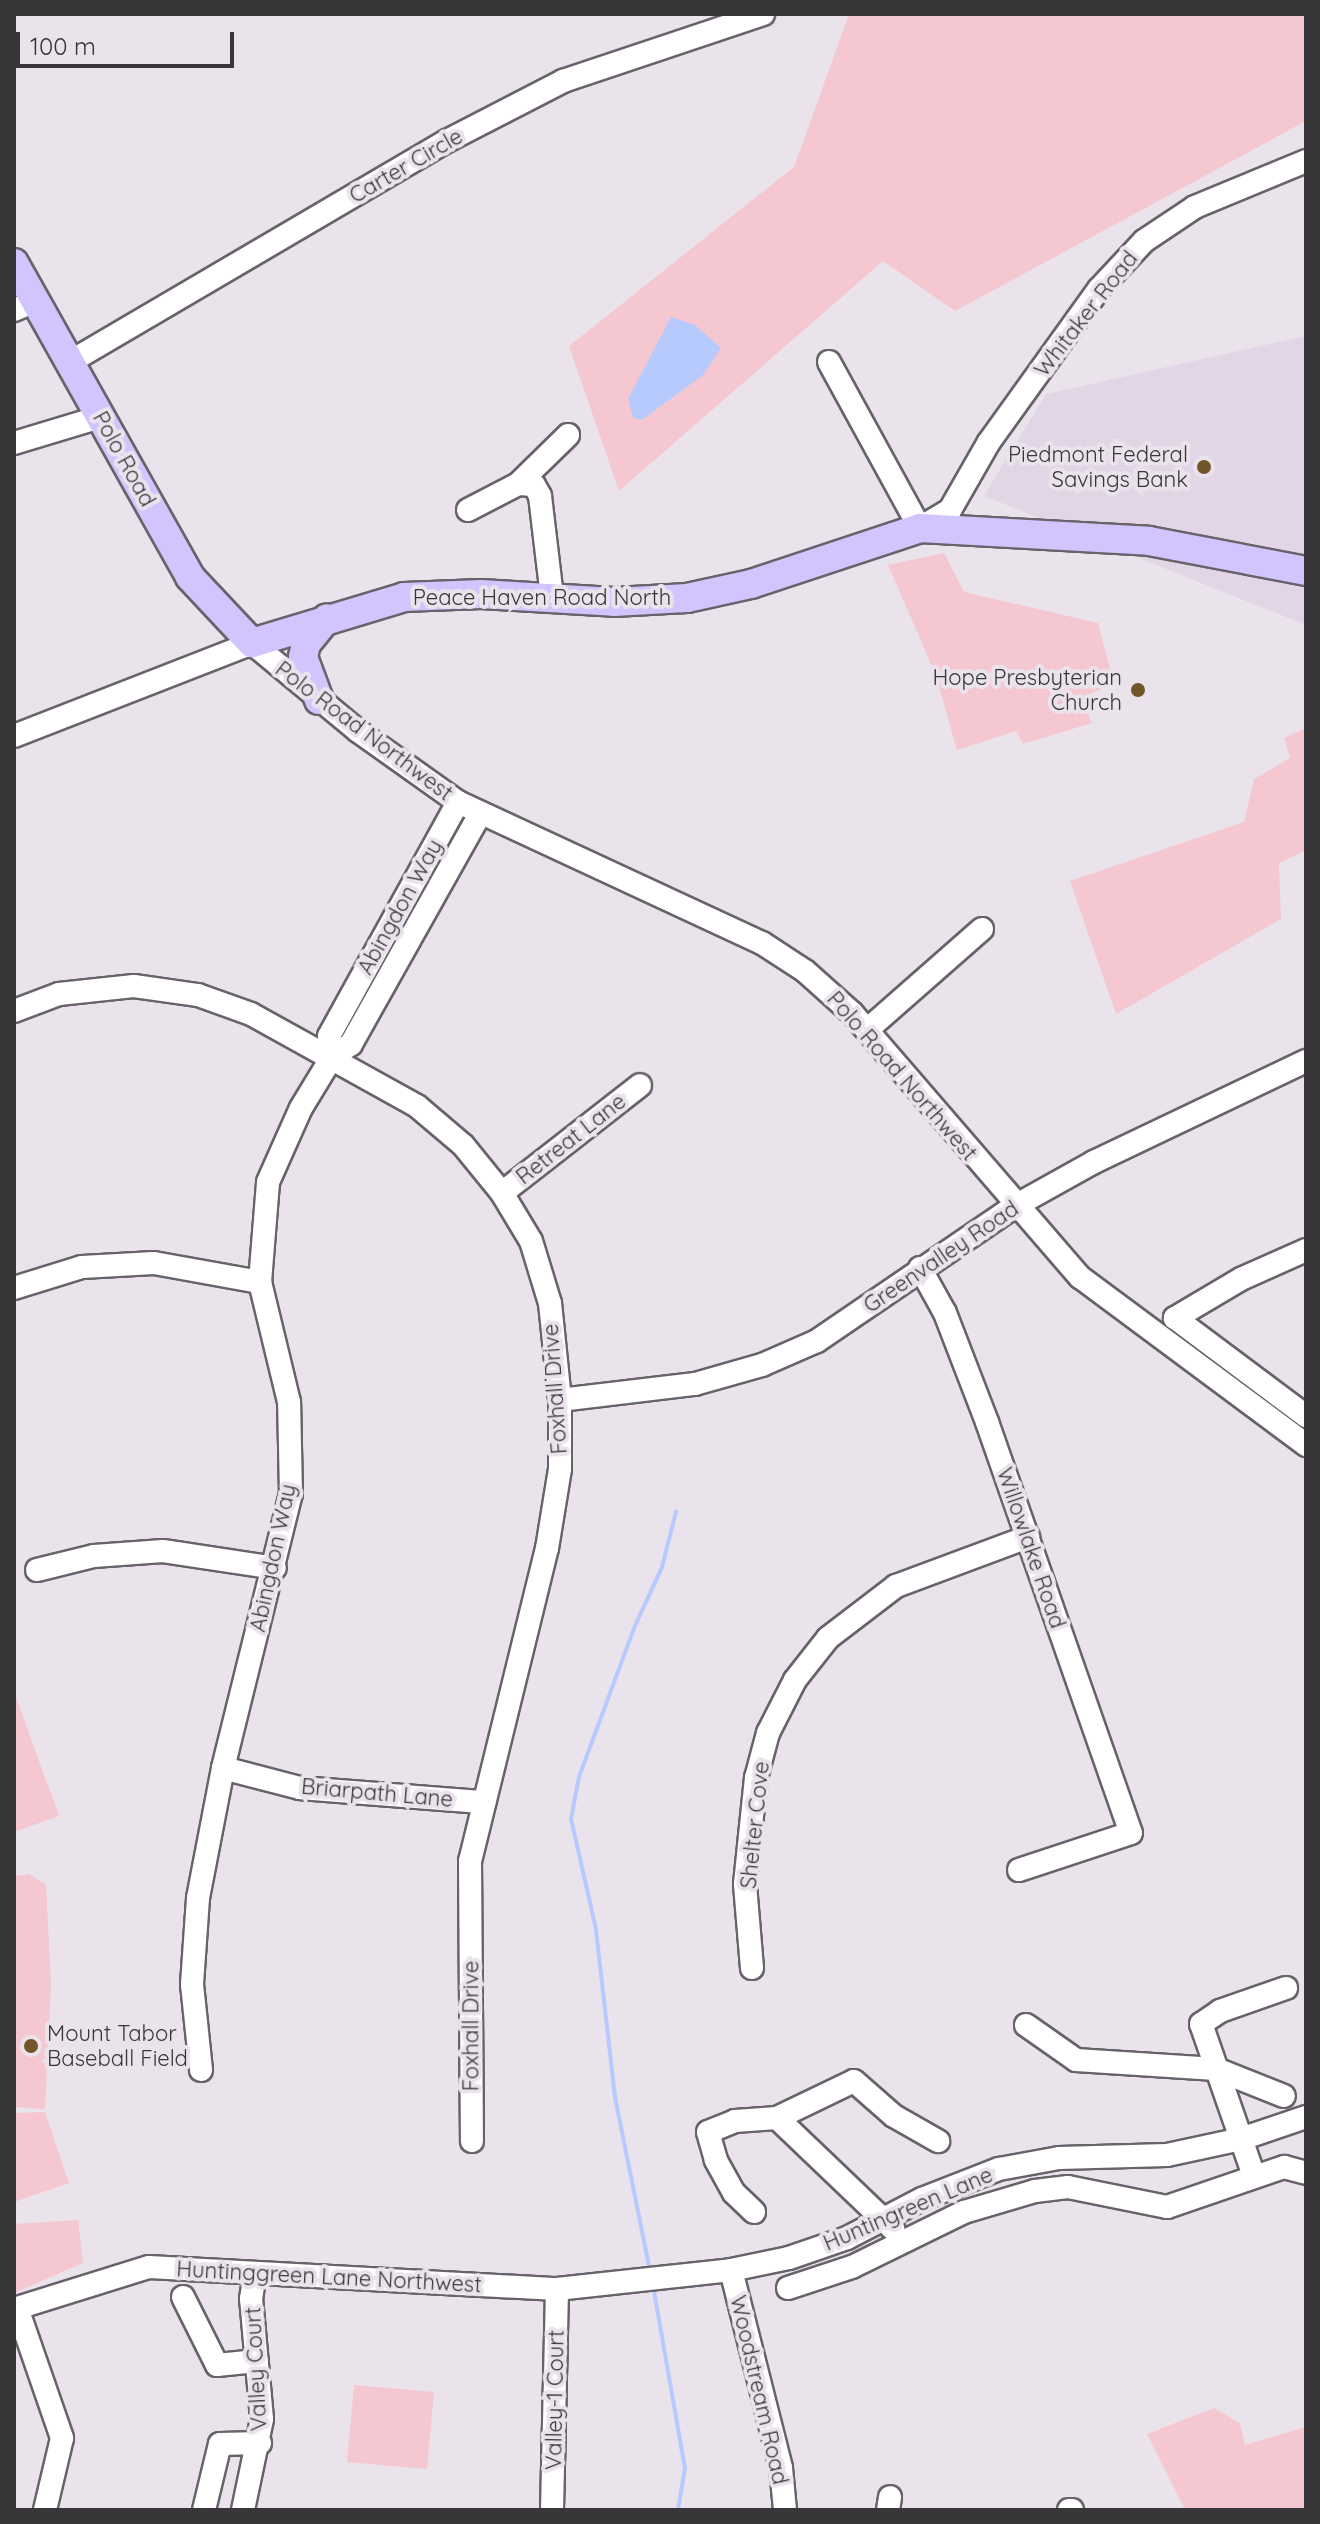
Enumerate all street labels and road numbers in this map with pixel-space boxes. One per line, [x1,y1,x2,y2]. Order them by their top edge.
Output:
street label: Carter Circle [345,123,467,209]
street label: Whitaker Road [1029,246,1143,382]
street label: Polo Road [87,407,161,511]
street label: Peace Haven Road North [413,585,671,611]
street label: Polo Road Northwest [270,656,458,806]
street label: Abingdon Way [352,835,448,979]
street label: Polo Road Northwest [821,986,983,1166]
street label: Retreat Lane [511,1088,631,1190]
street label: Greenvalley Road [859,1195,1023,1319]
street label: Foxhall Drive [537,1323,573,1455]
street label: Willowlake Road [991,1464,1071,1632]
street label: Abingdon Way [244,1482,302,1634]
street label: Shelter Cove [735,1760,775,1890]
street label: Briarpath Lane [300,1773,454,1813]
street label: Foxhall Drive [458,1961,484,2091]
street label: Huntingreen Lane [819,2161,997,2257]
street label: Huntinggreen Lane Northwest [176,2256,482,2298]
street label: Woodstream Road [724,2293,794,2487]
street label: Valley Court [240,2306,272,2432]
street label: Valley-1 Court [541,2330,569,2470]

